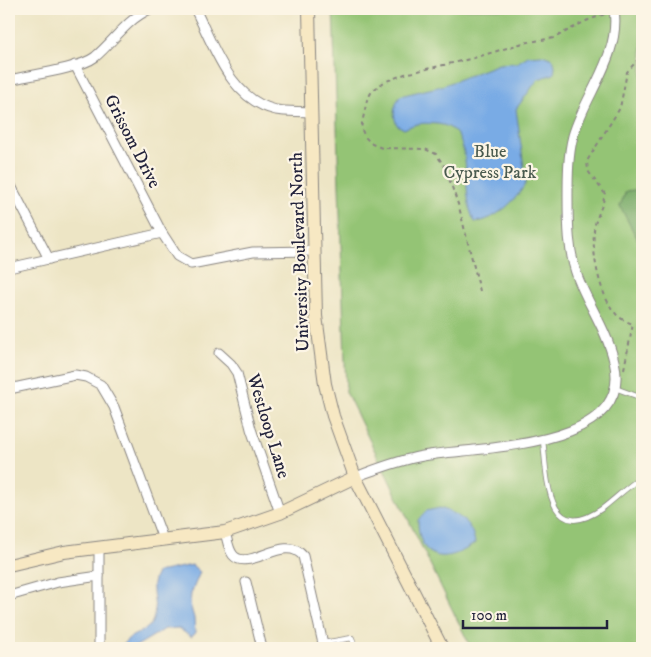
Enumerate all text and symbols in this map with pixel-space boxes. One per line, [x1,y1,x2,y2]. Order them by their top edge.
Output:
street label: Grissom Drive [99,91,165,192]
park label: Blue Cypress Park [444,141,537,184]
street label: University Boulevard North [285,151,314,352]
street label: Westloop Lane [241,370,294,481]
scale bar [463,597,607,629]
text: 100 m [471,606,507,625]

